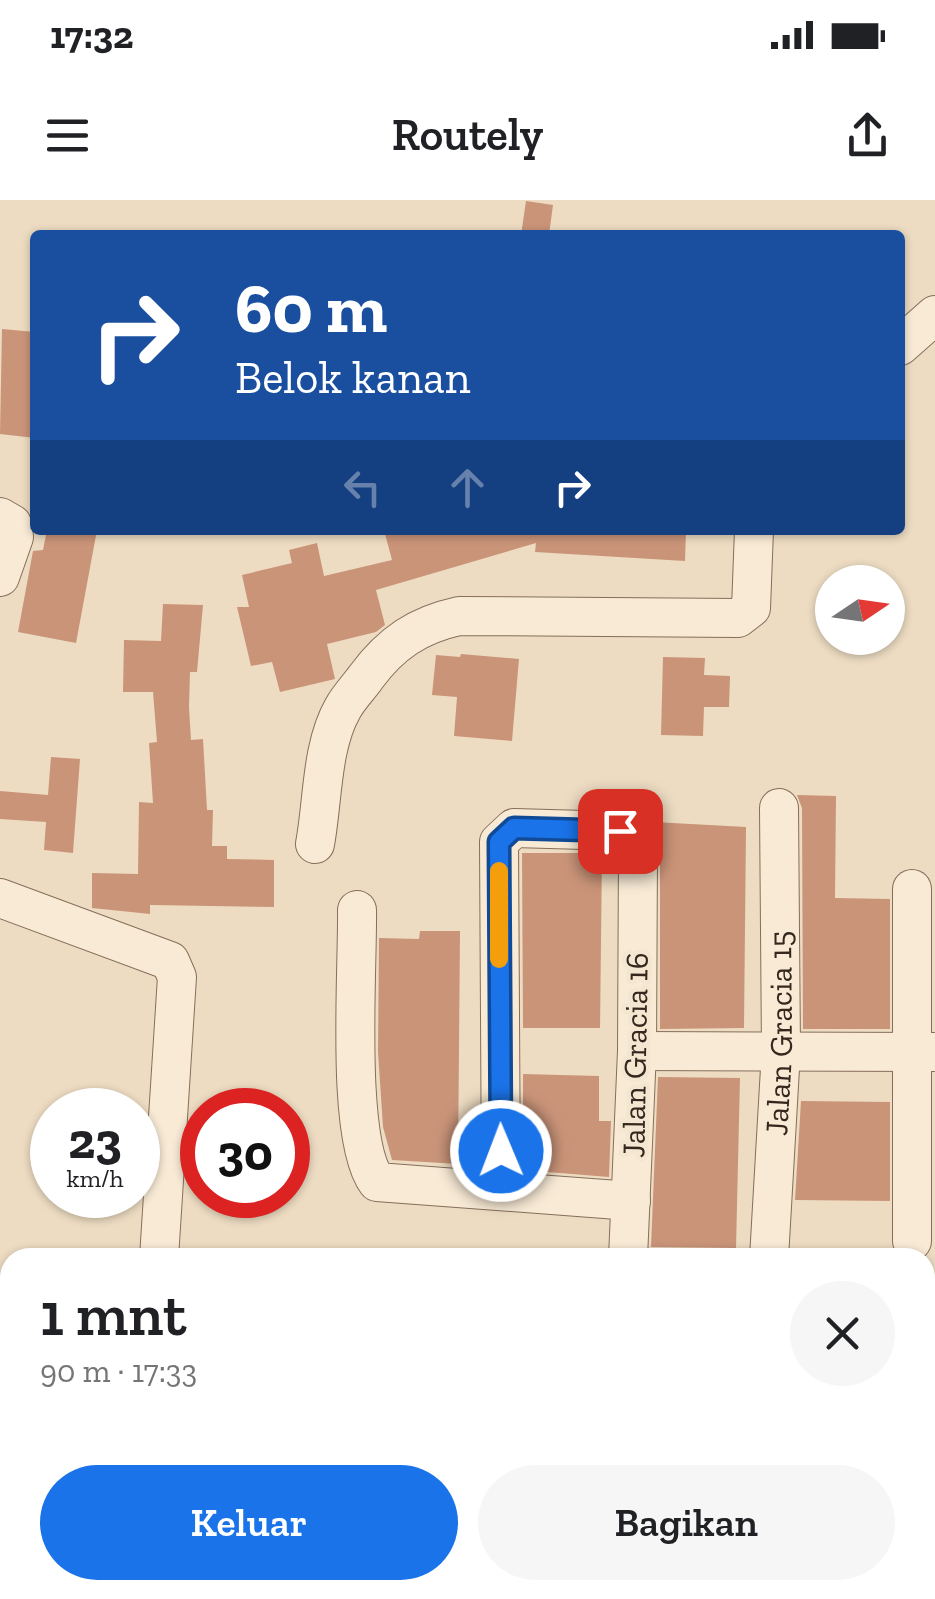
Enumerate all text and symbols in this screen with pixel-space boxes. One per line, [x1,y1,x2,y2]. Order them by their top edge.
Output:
text: 17:32 [50,12,134,58]
icon: menu [40,108,95,163]
text: Routely [392,108,543,162]
icon: share [840,108,895,163]
text: 60 m [235,266,387,350]
icon: right [70,270,200,400]
text: Belok kanan [235,351,470,405]
icon: left [335,460,390,515]
icon: ahead [440,460,495,515]
icon: right [545,460,600,515]
north arrow [815,565,905,655]
map controls [815,565,905,655]
pin [578,789,663,874]
icon: arrive [593,804,648,859]
street label: Jalan Gracia 15 [757,931,800,1137]
street label: Jalan Gracia 16 [614,952,656,1158]
speed limit sign: 30 [180,1088,310,1218]
position arrow [449,1099,553,1203]
text: 23 [68,1111,122,1171]
text: km/h [66,1163,124,1193]
text: 1 mnt [40,1278,187,1350]
button: close [790,1281,895,1386]
text: 90 m · 17:33 [40,1352,197,1390]
button: Keluar [40,1465,458,1580]
button: Bagikan [478,1465,895,1580]

